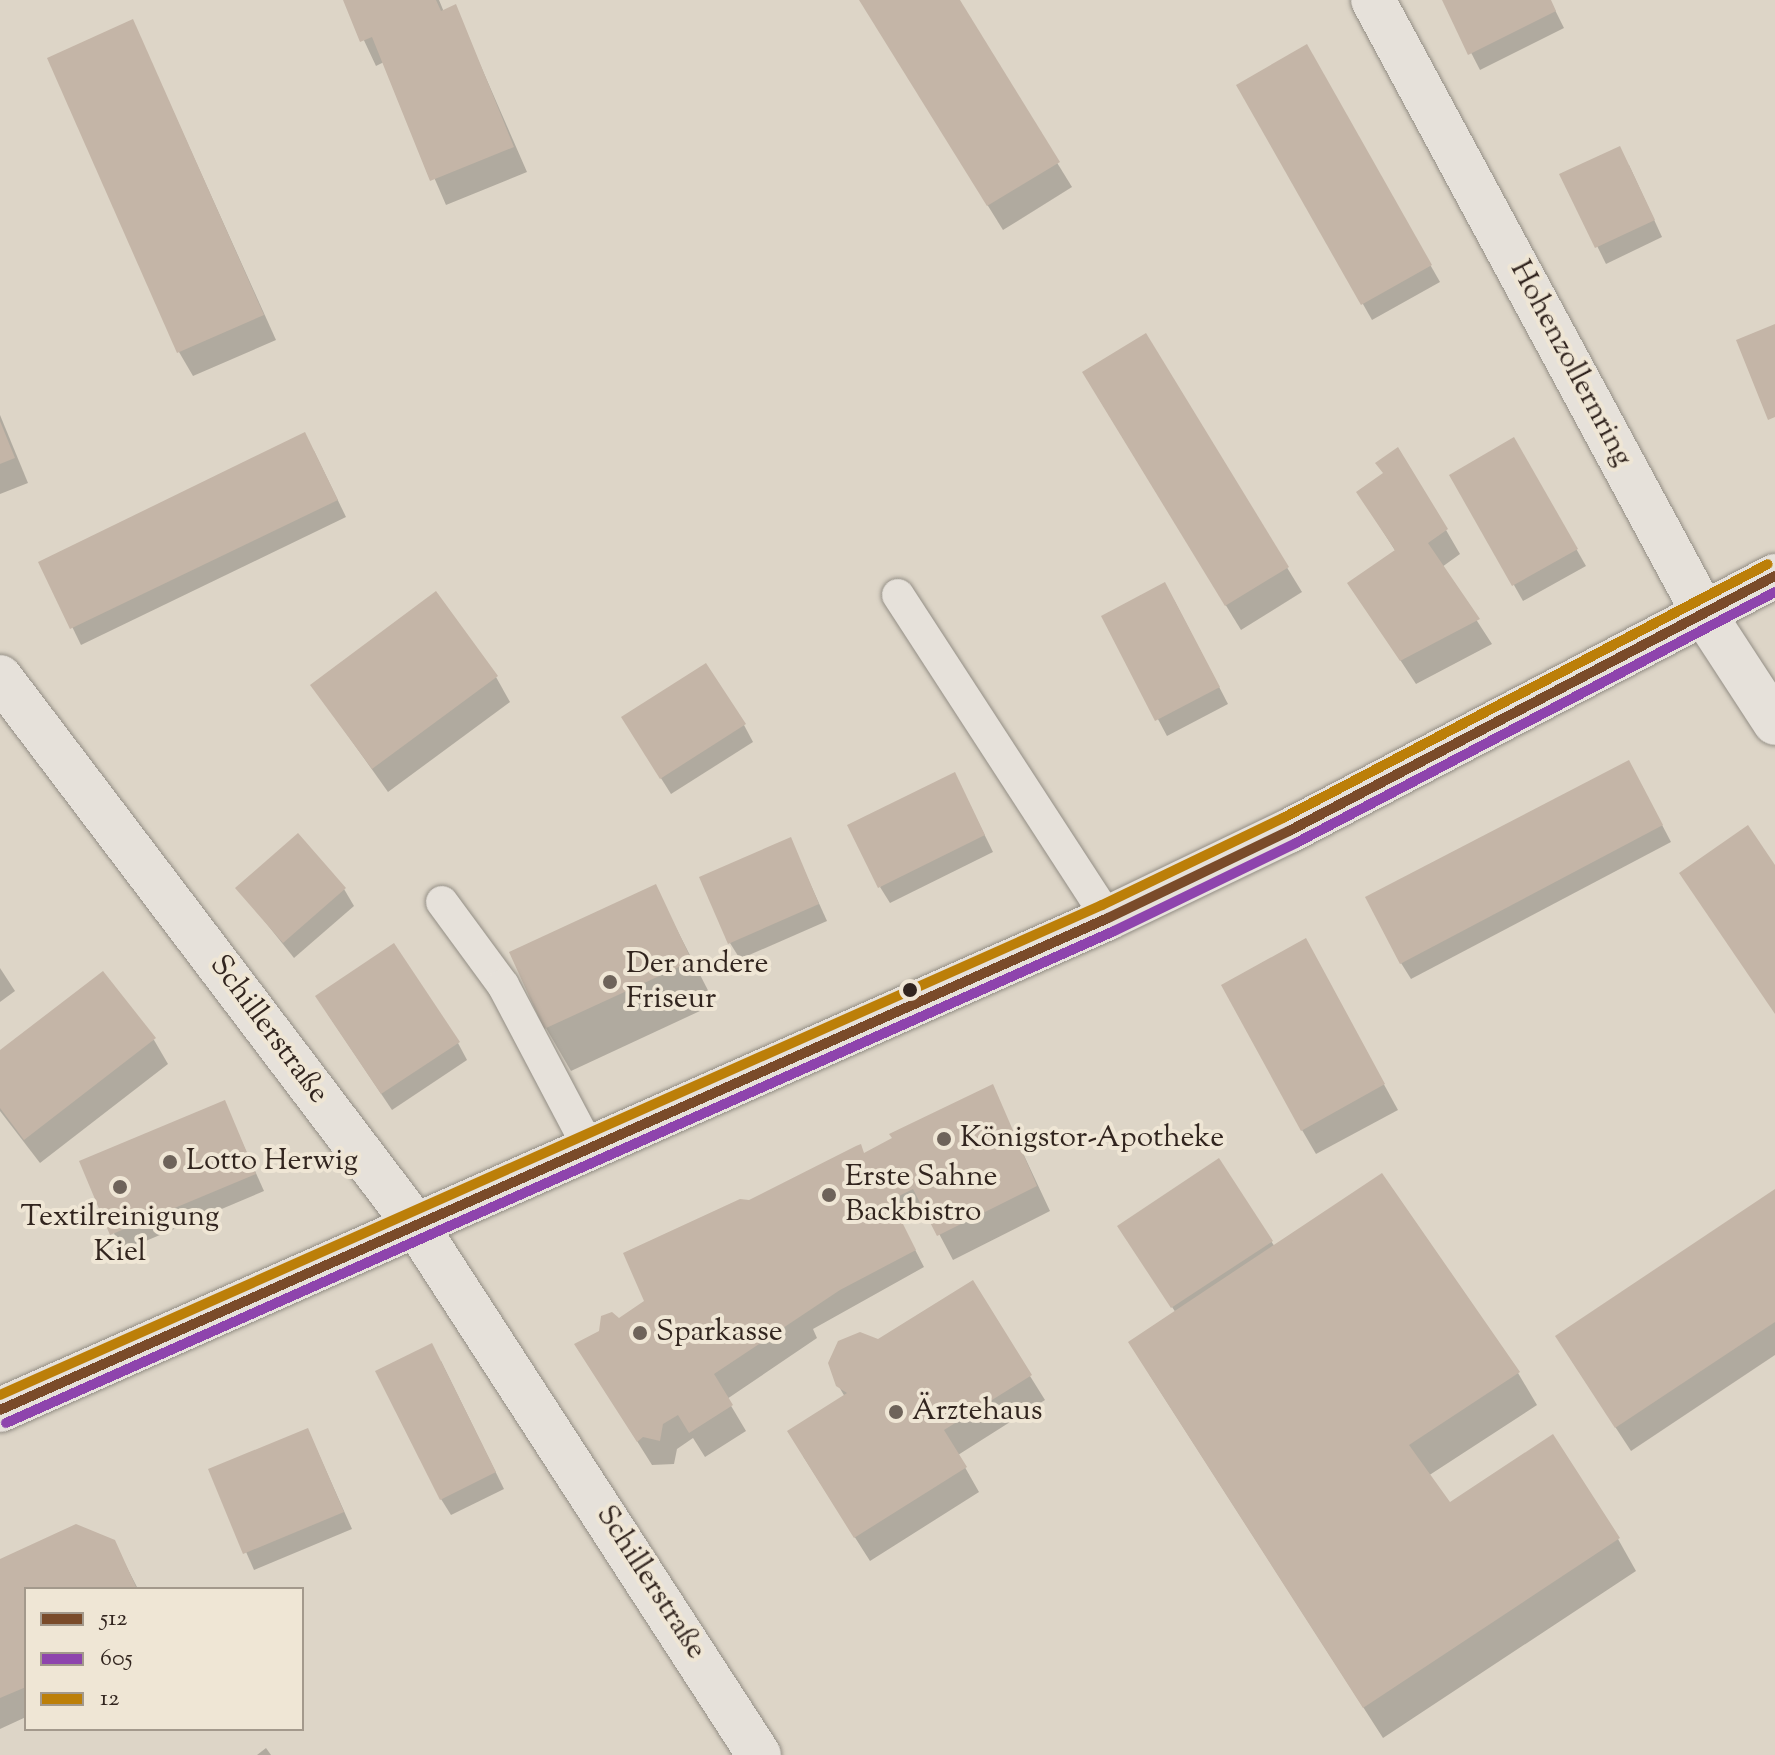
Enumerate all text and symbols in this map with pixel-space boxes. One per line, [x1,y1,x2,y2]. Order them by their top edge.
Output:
street label: Hohenzollernring [1501,255,1639,473]
place label: Der andere Friseur [626,947,768,1018]
street label: Schillerstraße [201,949,335,1111]
marker: Der andere Friseur [601,973,619,991]
unlabelled marker [902,982,918,998]
place label: Königstor-Apotheke [960,1121,1224,1157]
marker: Königstor-Apotheke [935,1130,953,1148]
place label: Lotto Herwig [186,1144,358,1180]
marker: Lotto Herwig [161,1153,179,1171]
place label: Erste Sahne Backbistro [845,1160,998,1230]
marker: Textilreinigung Kiel [111,1178,129,1196]
marker: Erste Sahne Backbistro [820,1186,838,1204]
place label: Textilreinigung Kiel [21,1200,219,1270]
place label: Sparkasse [656,1315,783,1351]
marker: Sparkasse [631,1324,649,1342]
place label: Ärztehaus [912,1394,1043,1430]
marker: Ärztehaus [887,1403,905,1421]
street label: Schillerstraße [587,1499,713,1667]
legend [24,1587,304,1731]
text: 512 [100,1602,128,1636]
text: 605 [100,1642,133,1676]
text: 12 [100,1682,119,1716]

